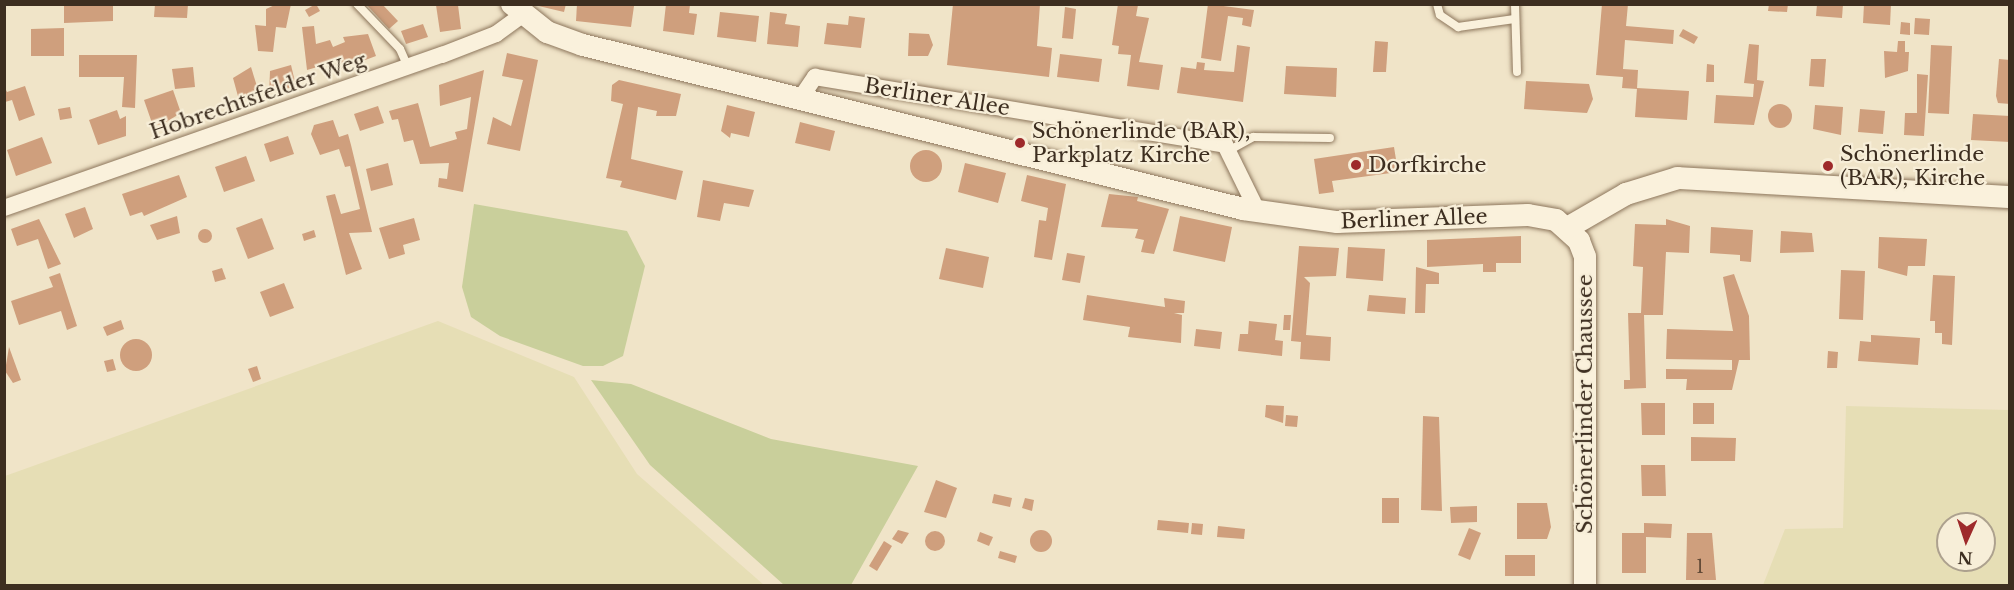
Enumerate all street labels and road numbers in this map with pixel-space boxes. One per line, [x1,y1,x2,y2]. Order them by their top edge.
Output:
street label: Hobrechtsfelder Weg [146,47,370,145]
street label: Berliner Allee [862,73,1012,121]
street label: Berliner Allee [1339,204,1489,234]
street label: Schönerlinder Chaussee [1572,274,1598,534]

